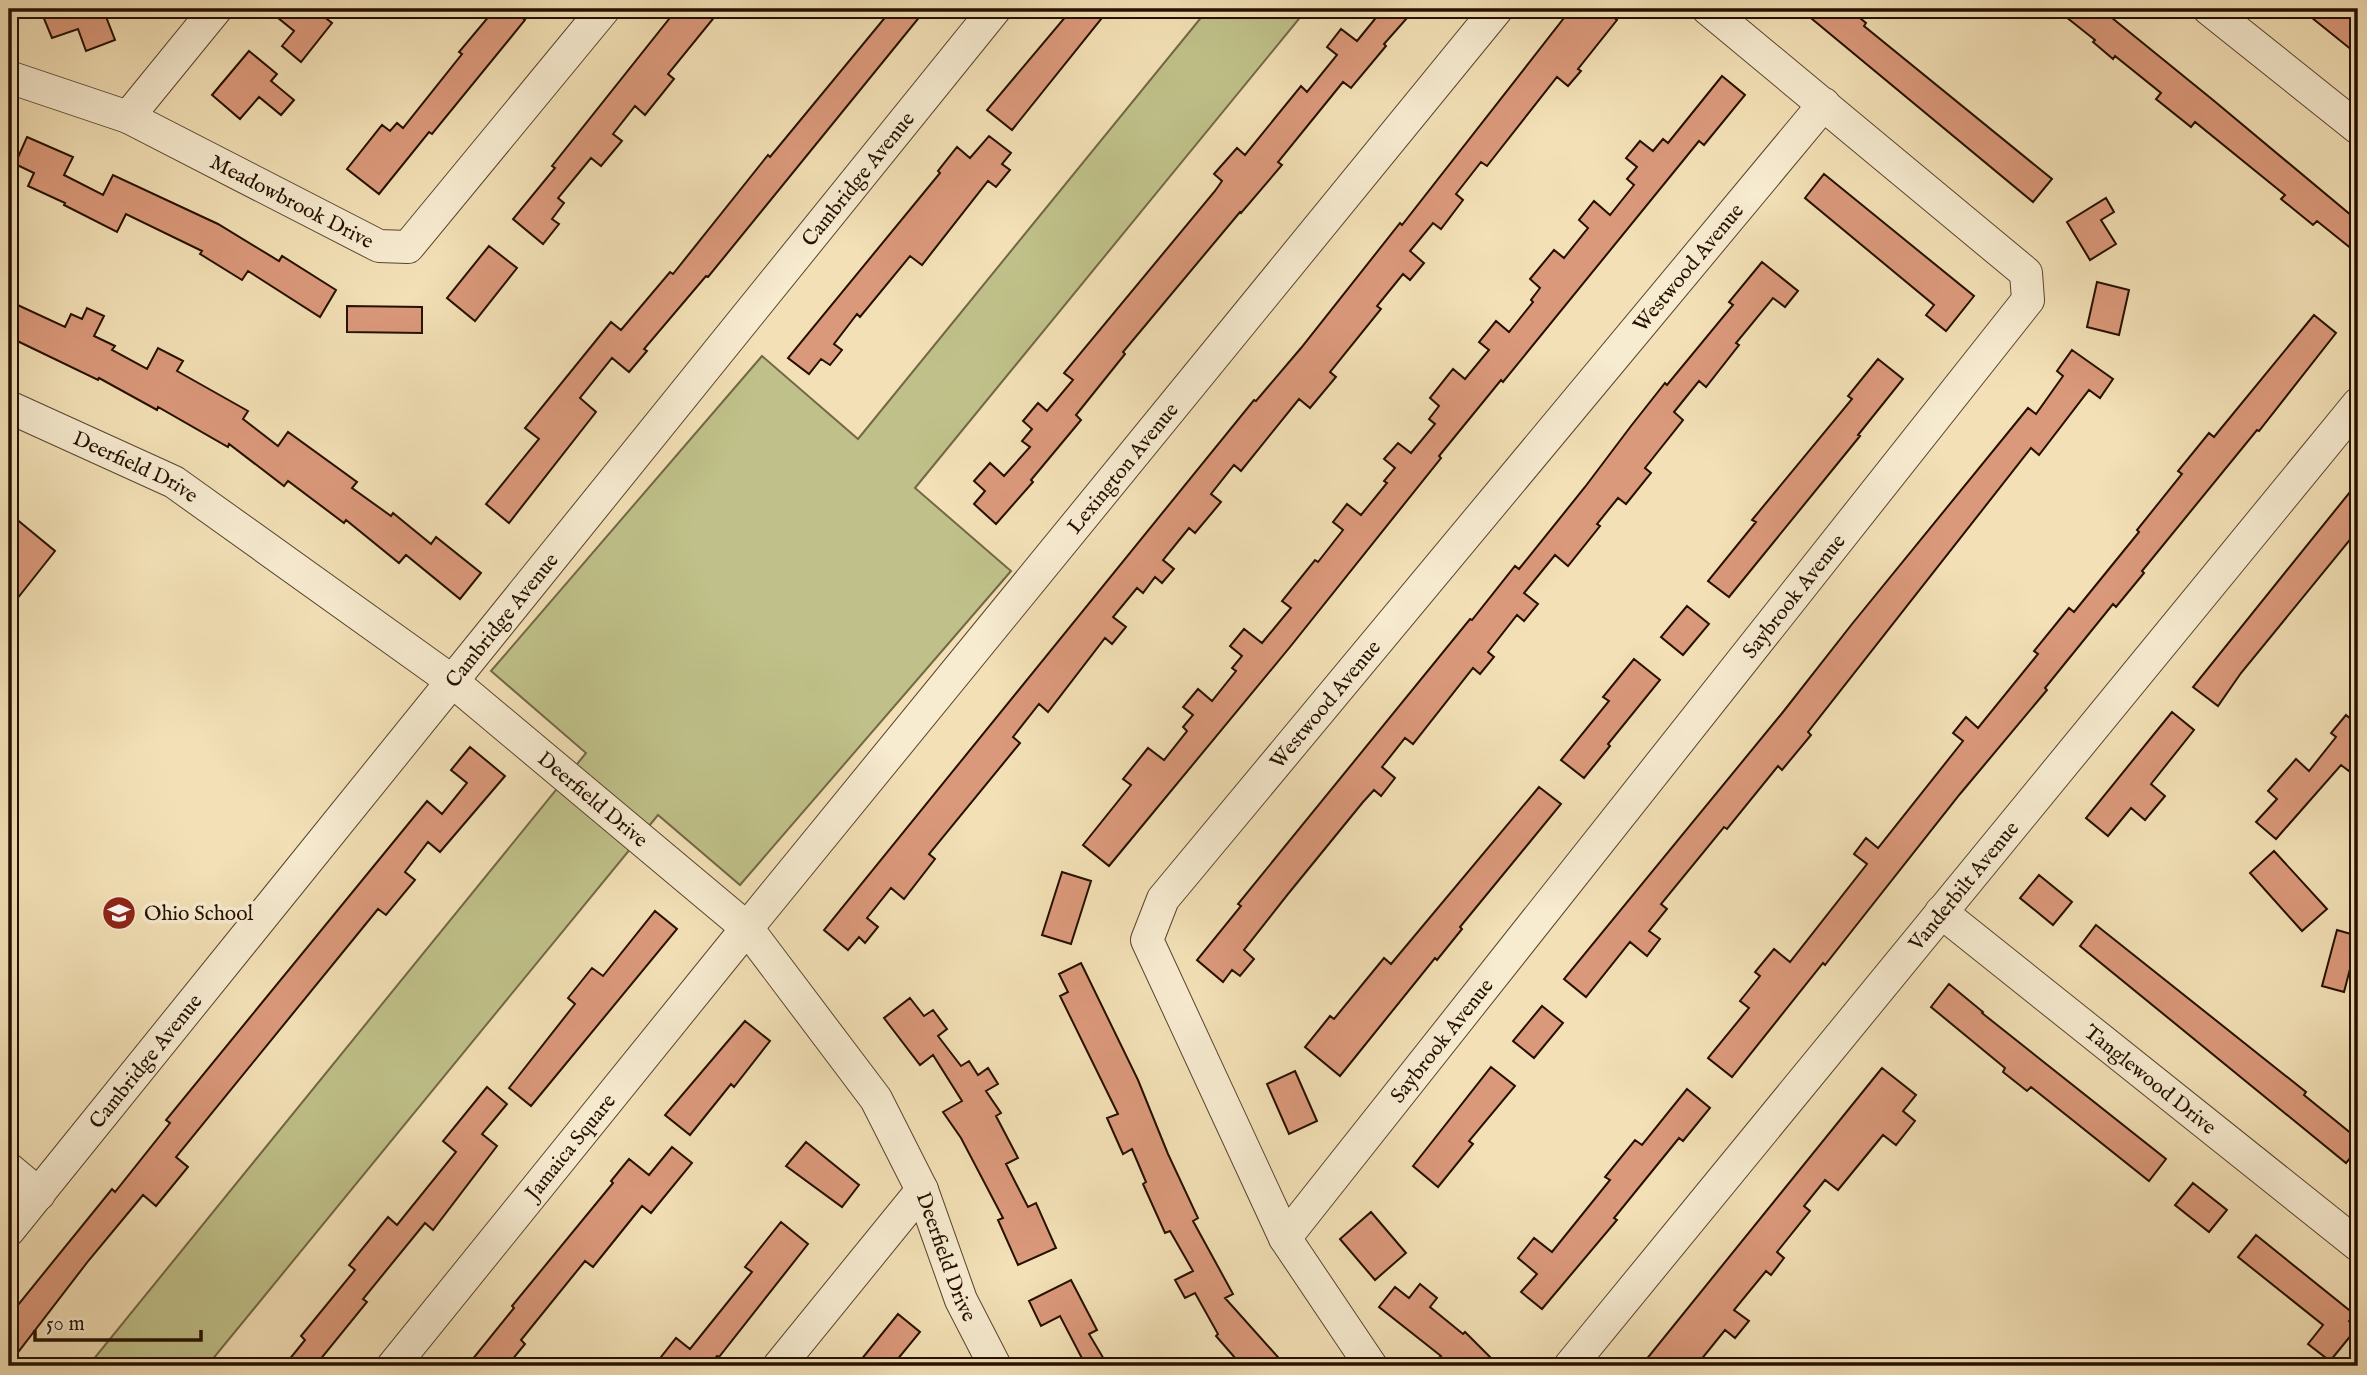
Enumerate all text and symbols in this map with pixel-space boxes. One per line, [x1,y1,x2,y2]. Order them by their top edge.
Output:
street label: Cambridge Avenue [796,107,922,253]
street label: Meadowbrook Drive [205,149,378,256]
street label: Westwood Avenue [1628,198,1751,338]
street label: Lexington Avenue [1062,397,1185,540]
street label: Deerfield Drive [68,426,203,510]
street label: Saybrook Avenue [1737,529,1853,665]
street label: Cambridge Avenue [440,548,566,694]
street label: Westwood Avenue [1265,635,1388,775]
street label: Deerfield Drive [531,746,653,854]
street label: Vanderbilt Avenue [1903,816,2026,958]
school or university icon: Ohio School [100,894,138,932]
place label: Ohio School [144,901,253,928]
street label: Saybrook Avenue [1385,973,1500,1109]
street label: Cambridge Avenue [84,989,209,1135]
street label: Tanglewood Drive [2078,1019,2221,1142]
street label: Jamaica Square [519,1089,623,1208]
street label: Deerfield Drive [909,1189,982,1327]
scale bar [35,1298,201,1342]
text: 50 m [46,1311,85,1338]

